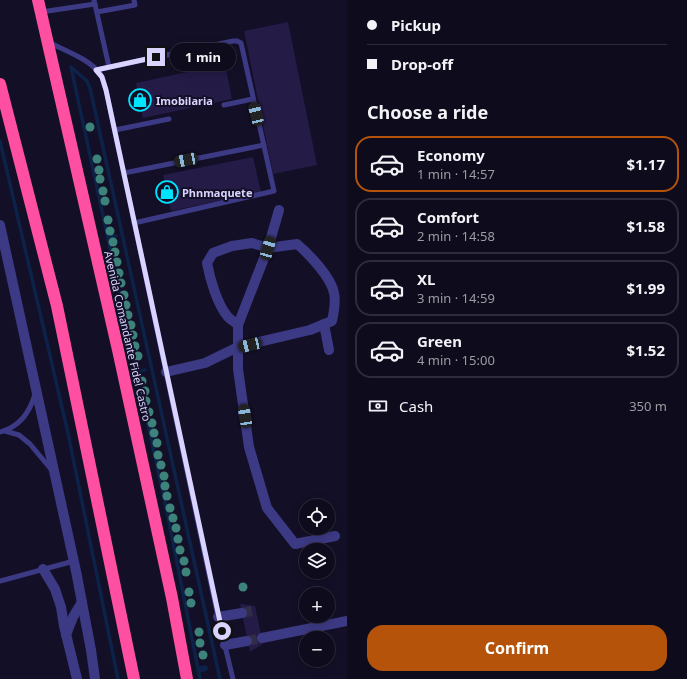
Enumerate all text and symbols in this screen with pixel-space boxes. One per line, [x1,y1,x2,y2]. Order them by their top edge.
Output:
text: Pickup [391,15,441,35]
callout: 1 min [170,43,236,71]
route end [147,48,165,66]
text: 1 min [185,48,221,66]
text: Drop-off [391,54,453,74]
shop icon: Imobilaria [127,87,153,113]
place label: Imobilaria [156,93,213,108]
text: Choose a ride [367,100,488,124]
car [247,101,265,127]
text: Economy [417,145,485,165]
icon: car [369,146,405,182]
car [173,152,199,168]
text: $1.17 [626,154,665,174]
text: 1 min · 14:57 [417,165,495,183]
shop icon: Phnmaquete [154,179,180,205]
place label: Phnmaquete [182,185,253,200]
text: Comfort [417,207,479,227]
icon: car [369,208,405,244]
text: $1.58 [626,216,665,236]
text: 2 min · 14:58 [417,227,495,245]
car [259,235,277,261]
street label: Avenida Comandante Fidel Castro [101,249,155,423]
text: XL [417,269,435,289]
icon: car [369,270,405,306]
text: $1.99 [626,278,665,298]
text: 3 min · 14:59 [417,289,495,307]
text: Green [417,331,462,351]
icon: car [369,332,405,368]
car [237,336,263,354]
text: $1.52 [626,340,665,360]
text: 4 min · 15:00 [417,351,495,369]
icon: cash [367,395,389,417]
text: Cash [399,396,433,416]
text: 350 m [629,397,667,415]
car [237,403,253,429]
map controls [299,499,335,667]
button: locate [299,499,335,535]
button: layers [299,543,335,579]
button: + [299,587,335,623]
route start [213,622,231,640]
button: Confirm [367,625,667,671]
button: − [299,631,335,667]

